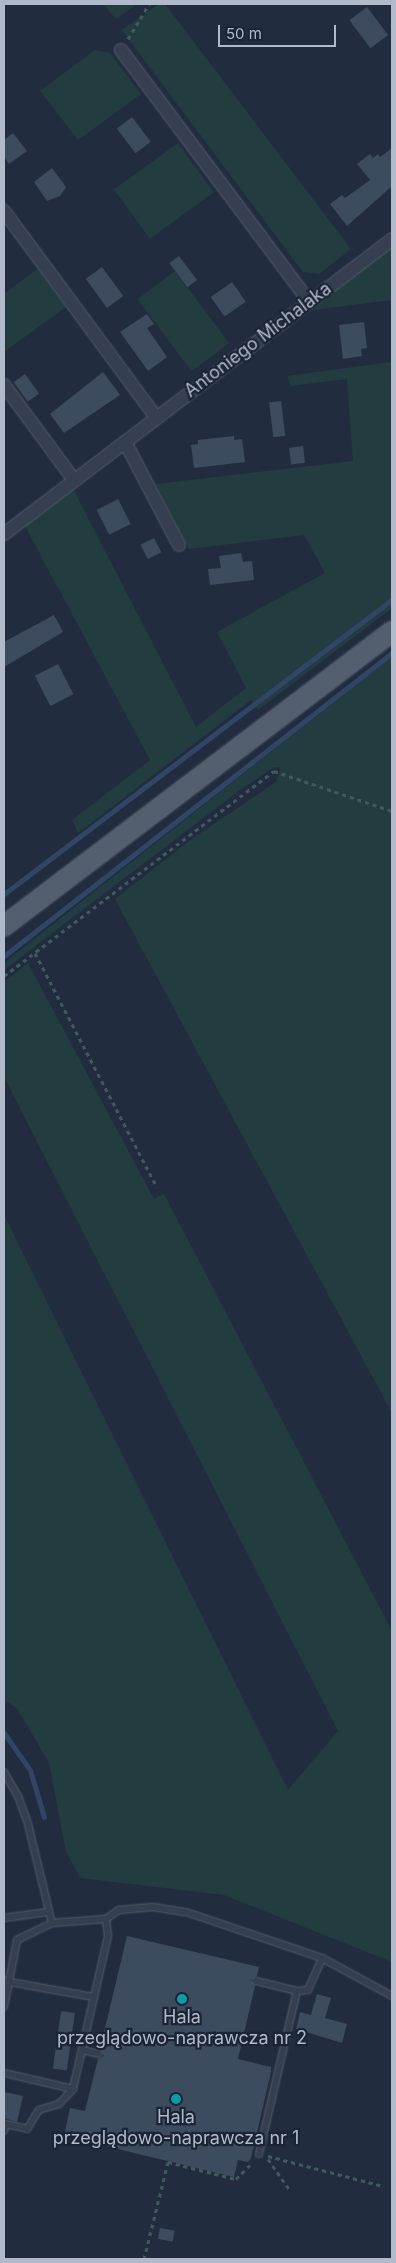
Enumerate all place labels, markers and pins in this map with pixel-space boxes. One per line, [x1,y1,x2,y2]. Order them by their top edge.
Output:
marker: Hala przeglądowo-naprawcza nr 2 [176,1993,188,2005]
place label: Hala przeglądowo-naprawcza nr 2 [57,2007,307,2050]
marker: Hala przeglądowo-naprawcza nr 1 [170,2093,182,2105]
place label: Hala przeglądowo-naprawcza nr 1 [53,2107,299,2150]

